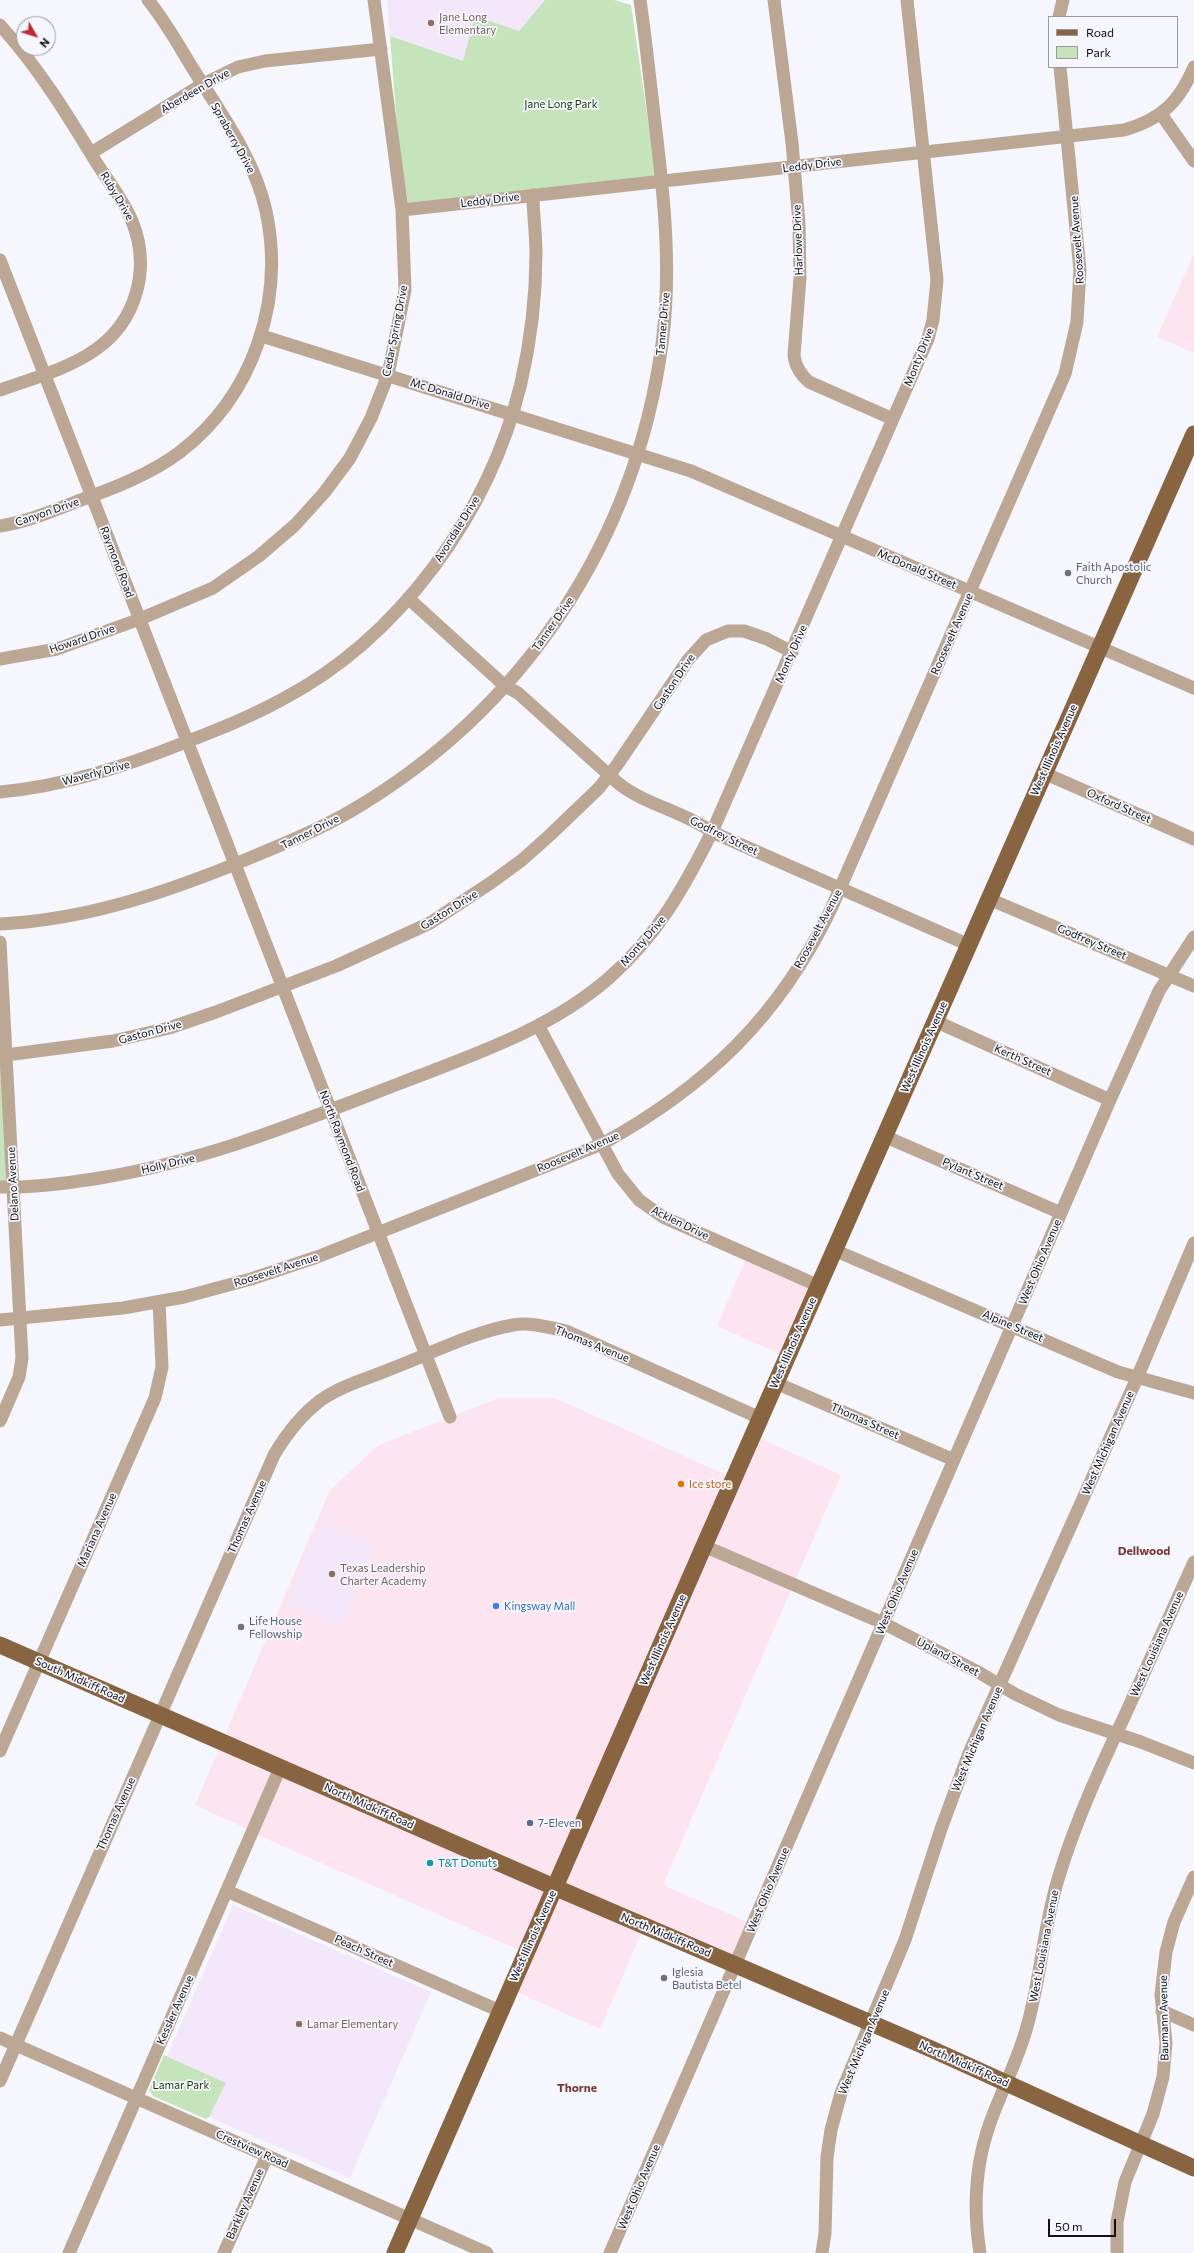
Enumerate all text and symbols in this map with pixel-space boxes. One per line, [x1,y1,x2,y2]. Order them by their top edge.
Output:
place label: Jane Long Elementary [439,10,496,36]
north arrow [16,16,56,56]
legend [1048,16,1178,68]
marker: Jane Long Elementary [426,18,436,28]
text: Road [1086,25,1114,39]
text: N [37,36,53,51]
text: Park [1086,45,1111,59]
street label: Aberdeen Drive [158,66,232,116]
park label: Jane Long Park [524,97,598,111]
street label: Spraberry Drive [208,100,258,176]
street label: Leddy Drive [782,155,842,175]
street label: Ruby Drive [97,169,137,223]
street label: Leddy Drive [460,190,520,210]
street label: Roosevelt Avenue [1067,196,1087,284]
street label: Harlowe Drive [790,204,806,276]
street label: Cedar Spring Drive [380,284,410,378]
street label: Tanner Drive [654,292,672,356]
street label: Monty Drive [901,326,937,388]
street label: Mc Donald Drive [409,376,491,412]
street label: Avondale Drive [432,494,482,564]
street label: Canyon Drive [13,495,81,529]
street label: Raymond Road [97,524,137,600]
street label: McDonald Street [875,546,959,592]
place label: Faith Apostolic Church [1076,560,1151,586]
marker: Faith Apostolic Church [1063,568,1073,578]
street label: Roosevelt Avenue [928,591,976,677]
street label: Tanner Drive [529,594,577,654]
street label: Howard Drive [48,622,116,656]
street label: Monty Drive [772,623,810,685]
street label: Gaston Drive [650,651,698,713]
street label: West Illinois Avenue [1028,702,1080,798]
street label: Waverly Drive [61,758,131,788]
street label: Oxford Street [1085,786,1153,826]
street label: Tanner Drive [279,812,341,852]
street label: Godfrey Street [688,814,760,858]
street label: Gaston Drive [418,887,480,933]
street label: Roosevelt Avenue [792,887,844,971]
street label: Monty Drive [618,913,668,969]
street label: Godfrey Street [1055,921,1129,963]
street label: West Illinois Avenue [898,999,950,1095]
street label: Gaston Drive [117,1017,183,1047]
street label: Kerth Street [992,1042,1054,1078]
street label: North Raymond Road [317,1088,367,1194]
street label: Roosevelt Avenue [535,1129,621,1175]
street label: Delano Avenue [4,1147,22,1221]
street label: Holly Drive [140,1151,196,1177]
street label: Pylant Street [940,1155,1006,1193]
street label: Acklen Drive [649,1203,711,1243]
street label: West Ohio Avenue [1016,1217,1064,1307]
street label: Roosevelt Avenue [232,1250,320,1290]
street label: West Illinois Avenue [767,1295,819,1391]
street label: Alpine Street [980,1307,1046,1345]
street label: Thomas Avenue [553,1323,631,1365]
street label: West Michigan Avenue [1079,1389,1137,1497]
street label: Thomas Street [829,1400,901,1442]
place label: Ice store [689,1477,731,1491]
street label: Thomas Avenue [225,1478,269,1556]
marker: Ice store [676,1479,686,1489]
street label: Mariana Avenue [75,1491,119,1569]
district label: Dellwood [1118,1544,1170,1558]
street label: West Ohio Avenue [873,1547,921,1637]
place label: Texas Leadership Charter Academy [340,1561,427,1587]
marker: Texas Leadership Charter Academy [327,1569,337,1579]
street label: West Louisiana Avenue [1128,1589,1186,1699]
street label: West Illinois Avenue [637,1592,689,1688]
place label: Kingsway Mall [504,1599,575,1613]
marker: Kingsway Mall [491,1601,501,1611]
place label: Life House Fellowship [249,1614,302,1640]
marker: Life House Fellowship [236,1622,246,1632]
street label: Upland Street [914,1635,982,1679]
street label: South Midkiff Road [33,1654,127,1706]
street label: West Michigan Avenue [949,1685,1005,1793]
street label: Thomas Avenue [94,1775,138,1853]
street label: North Midkiff Road [322,1780,416,1832]
place label: 7-Eleven [538,1816,581,1830]
marker: 7-Eleven [525,1818,535,1828]
street label: West Ohio Avenue [744,1845,792,1935]
place label: T&T Donuts [438,1856,497,1870]
marker: T&T Donuts [425,1858,435,1868]
street label: West Illinois Avenue [507,1888,559,1984]
street label: West Louisiana Avenue [1027,1889,1061,2003]
street label: North Midkiff Road [619,1910,713,1960]
street label: Peach Street [332,1932,396,1970]
place label: Iglesia Bautista Betel [672,1965,742,1991]
street label: Kessler Avenue [154,1973,196,2047]
marker: Iglesia Bautista Betel [659,1973,669,1983]
street label: Baumann Avenue [1157,1975,1171,2061]
street label: West Michigan Avenue [836,1988,892,2096]
place label: Lamar Elementary [307,2017,398,2031]
marker: Lamar Elementary [294,2019,304,2029]
street label: North Midkiff Road [917,2038,1011,2090]
park label: Lamar Park [153,2078,209,2092]
district label: Thorne [557,2081,597,2095]
street label: Crestview Road [214,2127,290,2171]
street label: West Ohio Avenue [615,2142,663,2232]
street label: Barkley Avenue [223,2167,267,2241]
scale bar [1050,2211,1118,2237]
text: 50 m [1055,2219,1083,2233]

